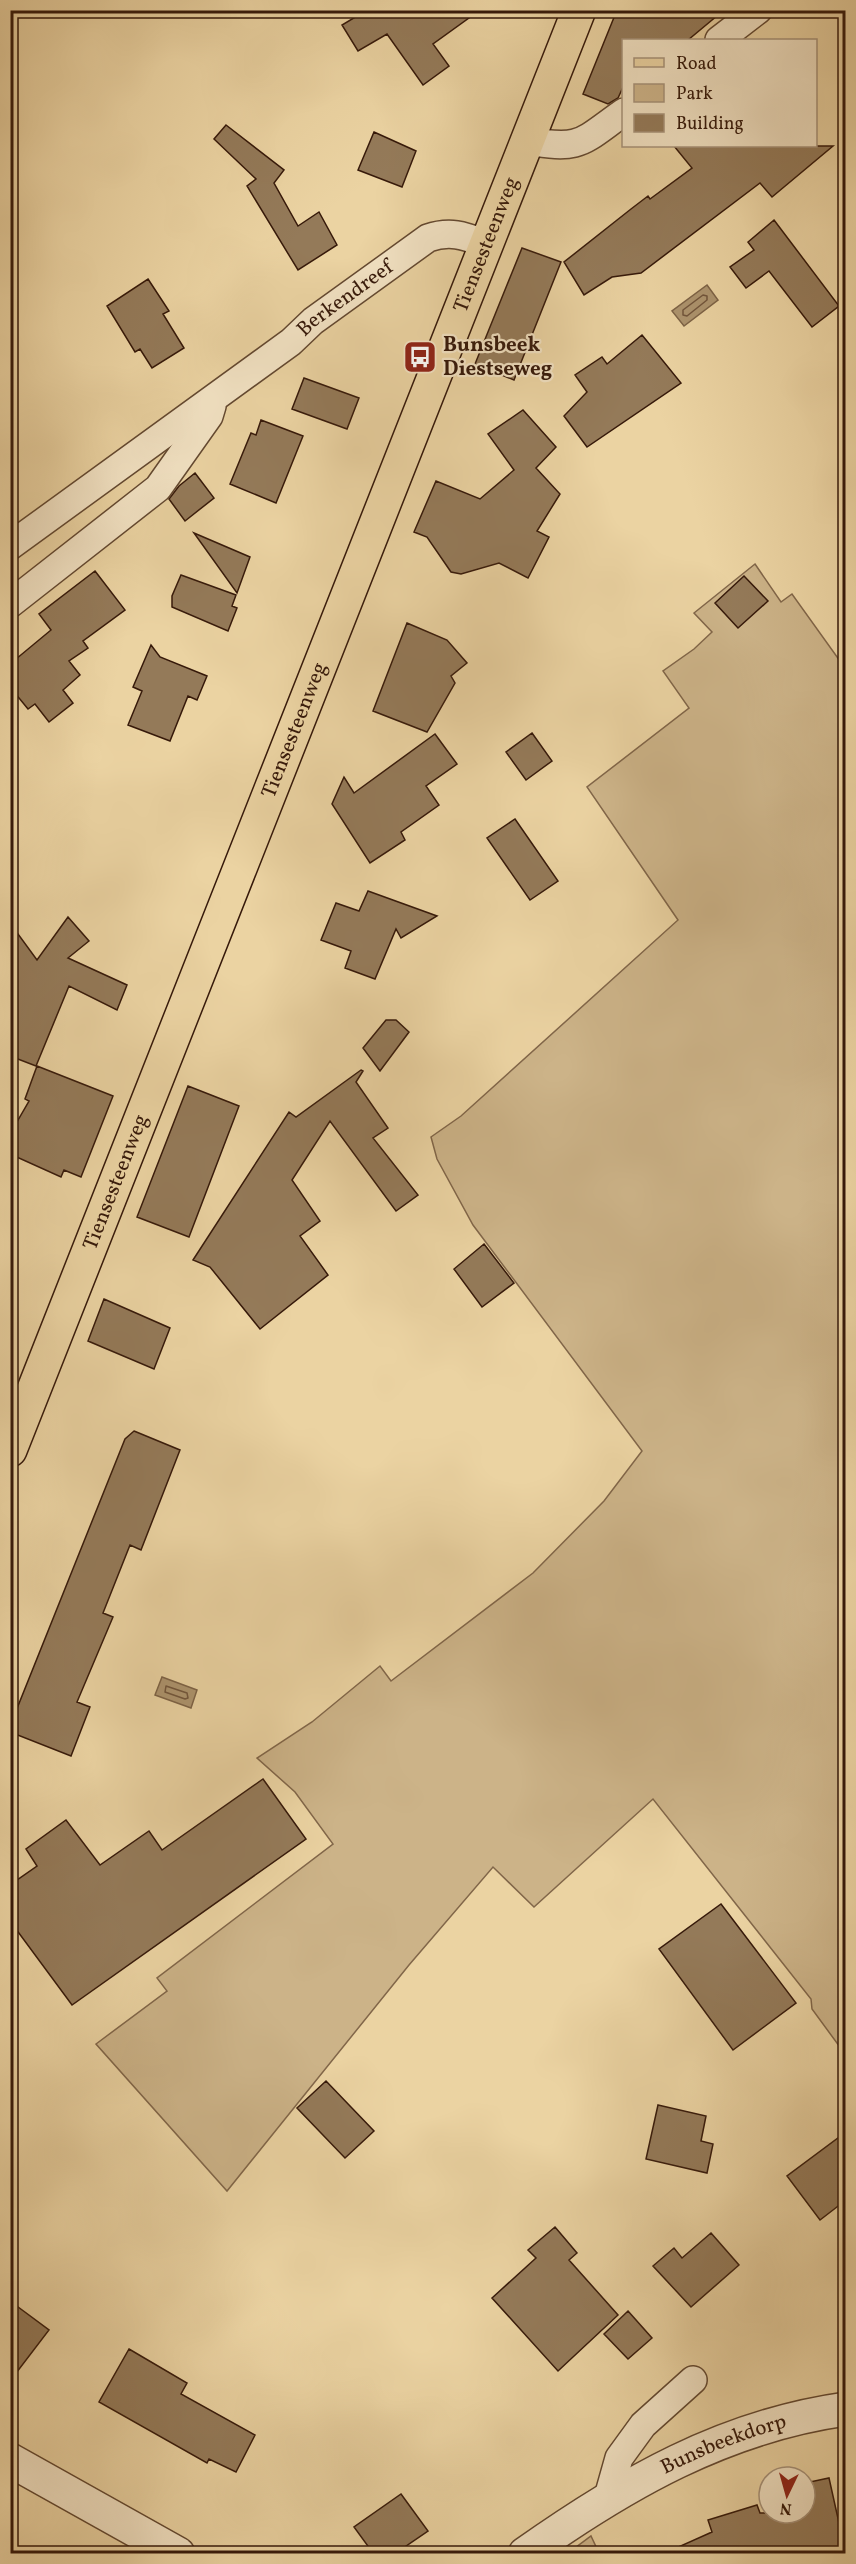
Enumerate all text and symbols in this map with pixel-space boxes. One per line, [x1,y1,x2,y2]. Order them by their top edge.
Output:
legend [622,39,817,147]
text: Road [676,52,717,77]
text: Park [676,82,713,107]
text: Building [676,112,744,137]
street label: Tiensesteenweg [446,173,526,317]
street label: Berkendreef [290,252,401,343]
place label: Bunsbeek Diestseweg [443,331,552,384]
bus stop icon: Bunsbeek Diestseweg [402,339,438,375]
street label: Tiensesteenweg [255,658,334,802]
street label: Tiensesteenweg [76,1110,156,1254]
street label: Bunsbeekdorp [656,2407,790,2482]
north arrow [757,2465,817,2525]
text: N [779,2496,793,2519]

